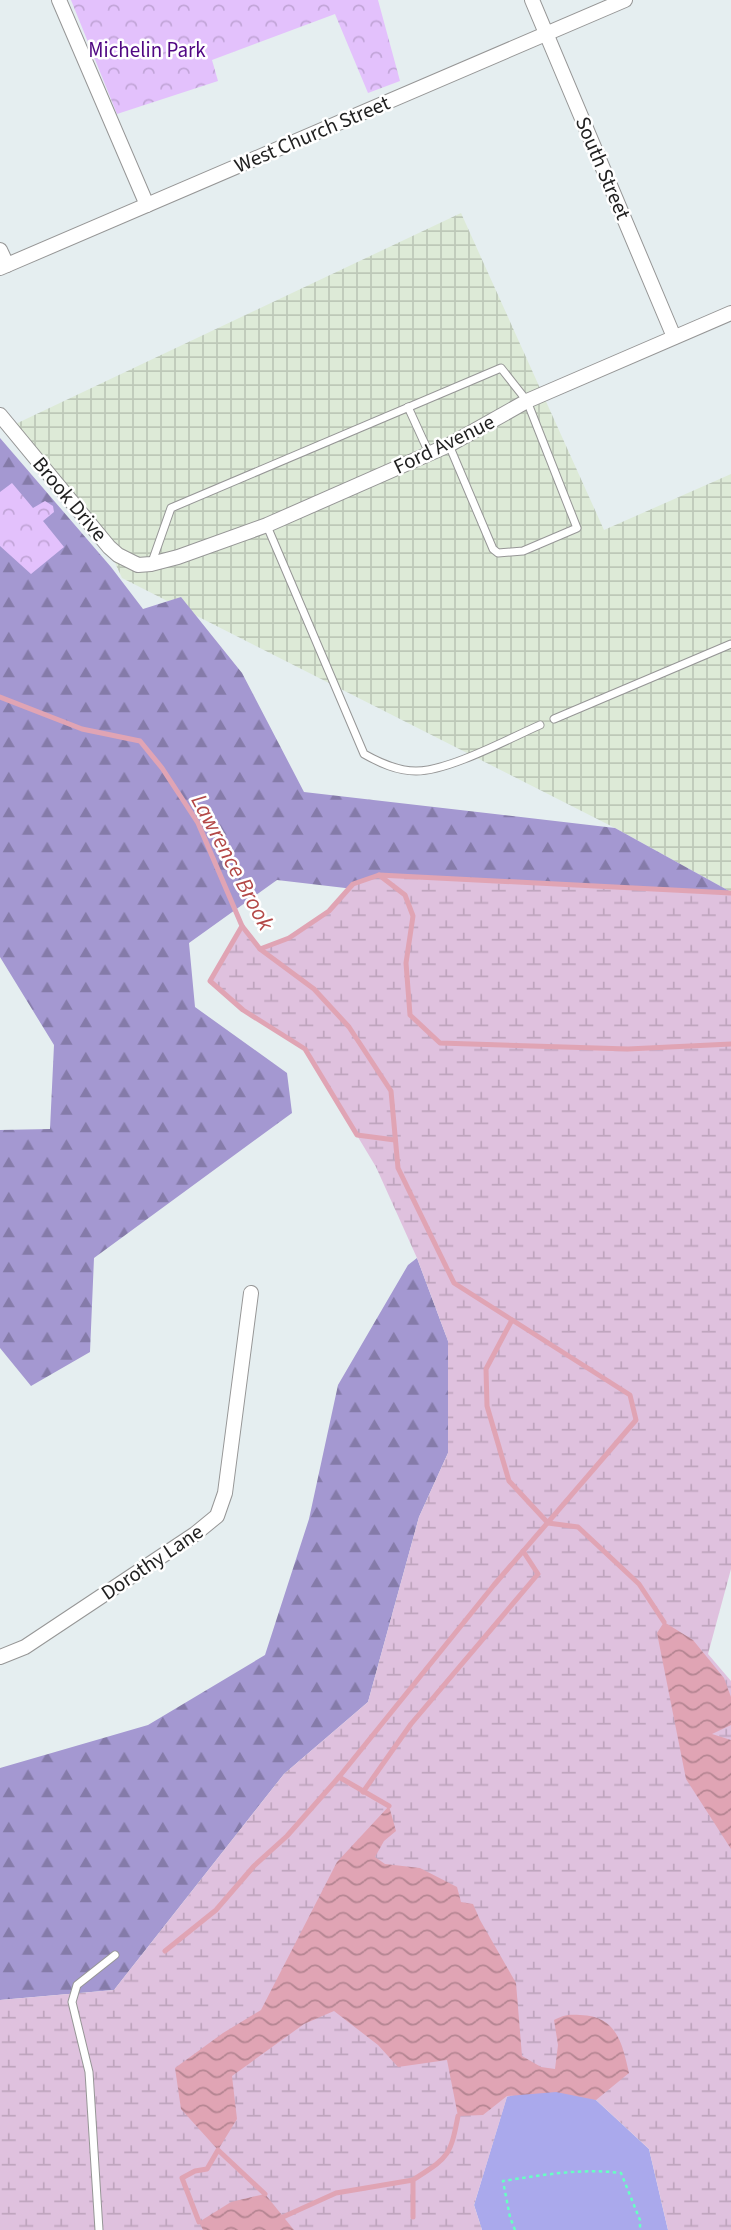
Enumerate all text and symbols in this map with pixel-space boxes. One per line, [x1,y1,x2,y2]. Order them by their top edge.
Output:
park label: Michelin Park [88,35,206,65]
street label: West Church Street [230,88,394,180]
street label: South Street [568,112,638,224]
street label: Ford Avenue [388,407,500,481]
street label: Brook Drive [26,450,114,548]
water label: Lawrence Brook [183,788,283,937]
street label: Dorothy Lane [95,1517,209,1607]

